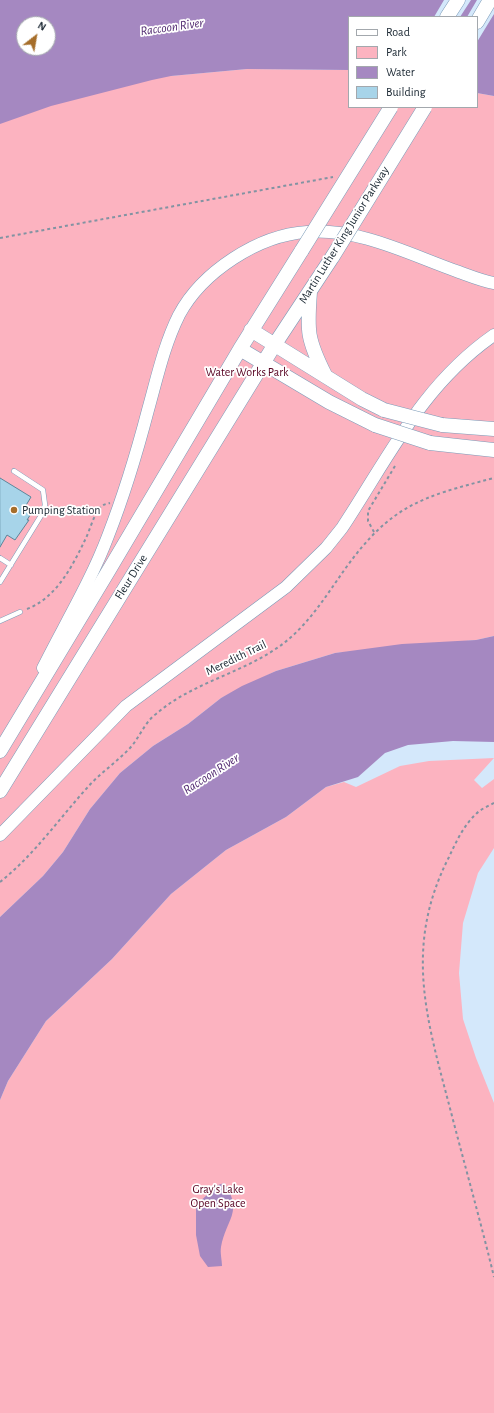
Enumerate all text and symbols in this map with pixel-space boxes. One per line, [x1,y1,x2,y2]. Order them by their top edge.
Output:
water label: Raccoon River [139,15,205,39]
north arrow [16,16,56,56]
legend [348,16,478,108]
text: N [36,19,48,33]
text: Road [386,26,410,38]
text: Park [386,46,407,58]
text: Water [386,66,415,78]
text: Building [386,86,426,98]
street label: Martin Luther King Junior Parkway [296,164,392,306]
park label: Water Works Park [205,365,289,379]
place label: Pumping Station [22,503,100,517]
marker: Pumping Station [9,505,19,515]
street label: Fleur Drive [112,552,150,602]
street label: Meredith Trail [203,637,269,679]
water label: Raccoon River [180,750,242,798]
park label: Gray's Lake Open Space [191,1182,245,1210]

